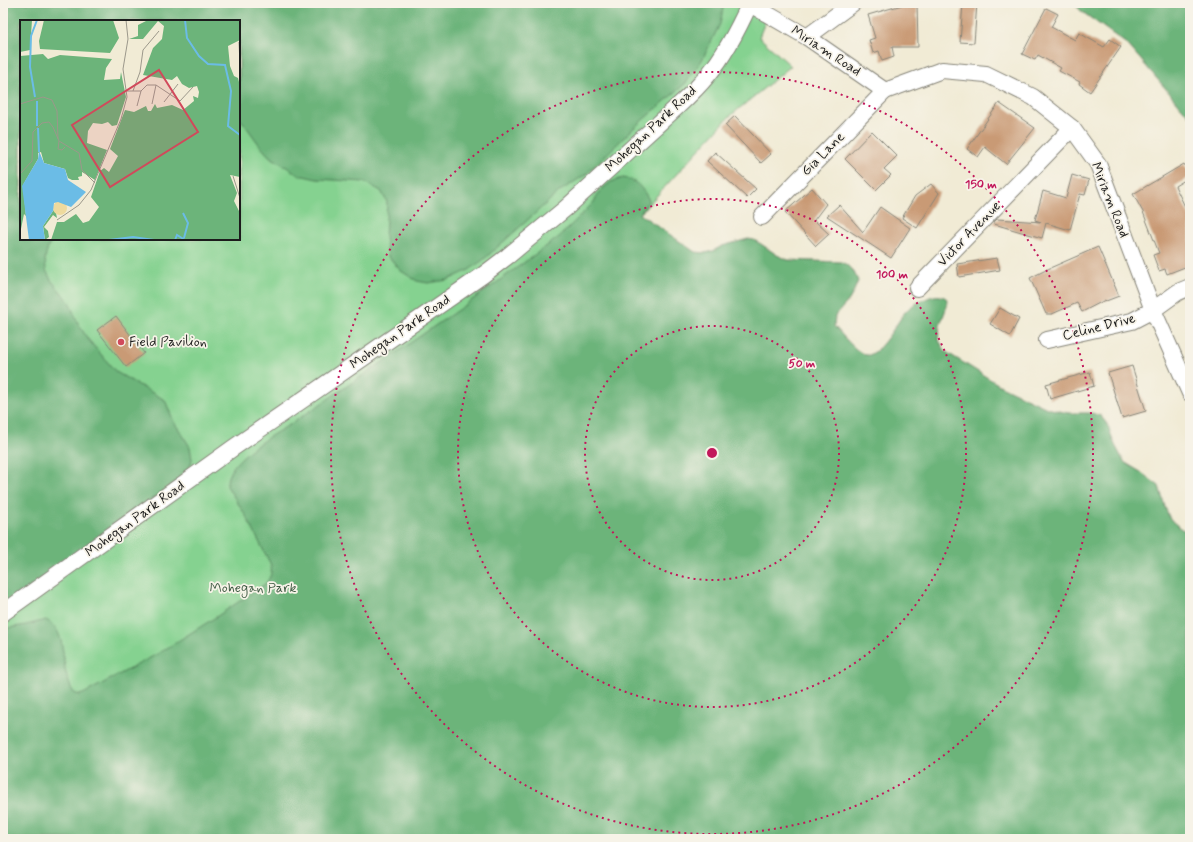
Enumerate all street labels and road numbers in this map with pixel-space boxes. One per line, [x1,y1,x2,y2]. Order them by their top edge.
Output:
street label: Miriam Road [788,22,864,80]
street label: Mohegan Park Road [601,82,701,177]
street label: Gia Lane [797,128,849,180]
street label: Miriam Road [1087,160,1133,240]
street label: Victor Avenue [933,197,1005,271]
street label: Mohegan Park Road [346,291,454,374]
street label: Celine Drive [1061,309,1138,345]
street label: Mohegan Park Road [82,477,189,562]

